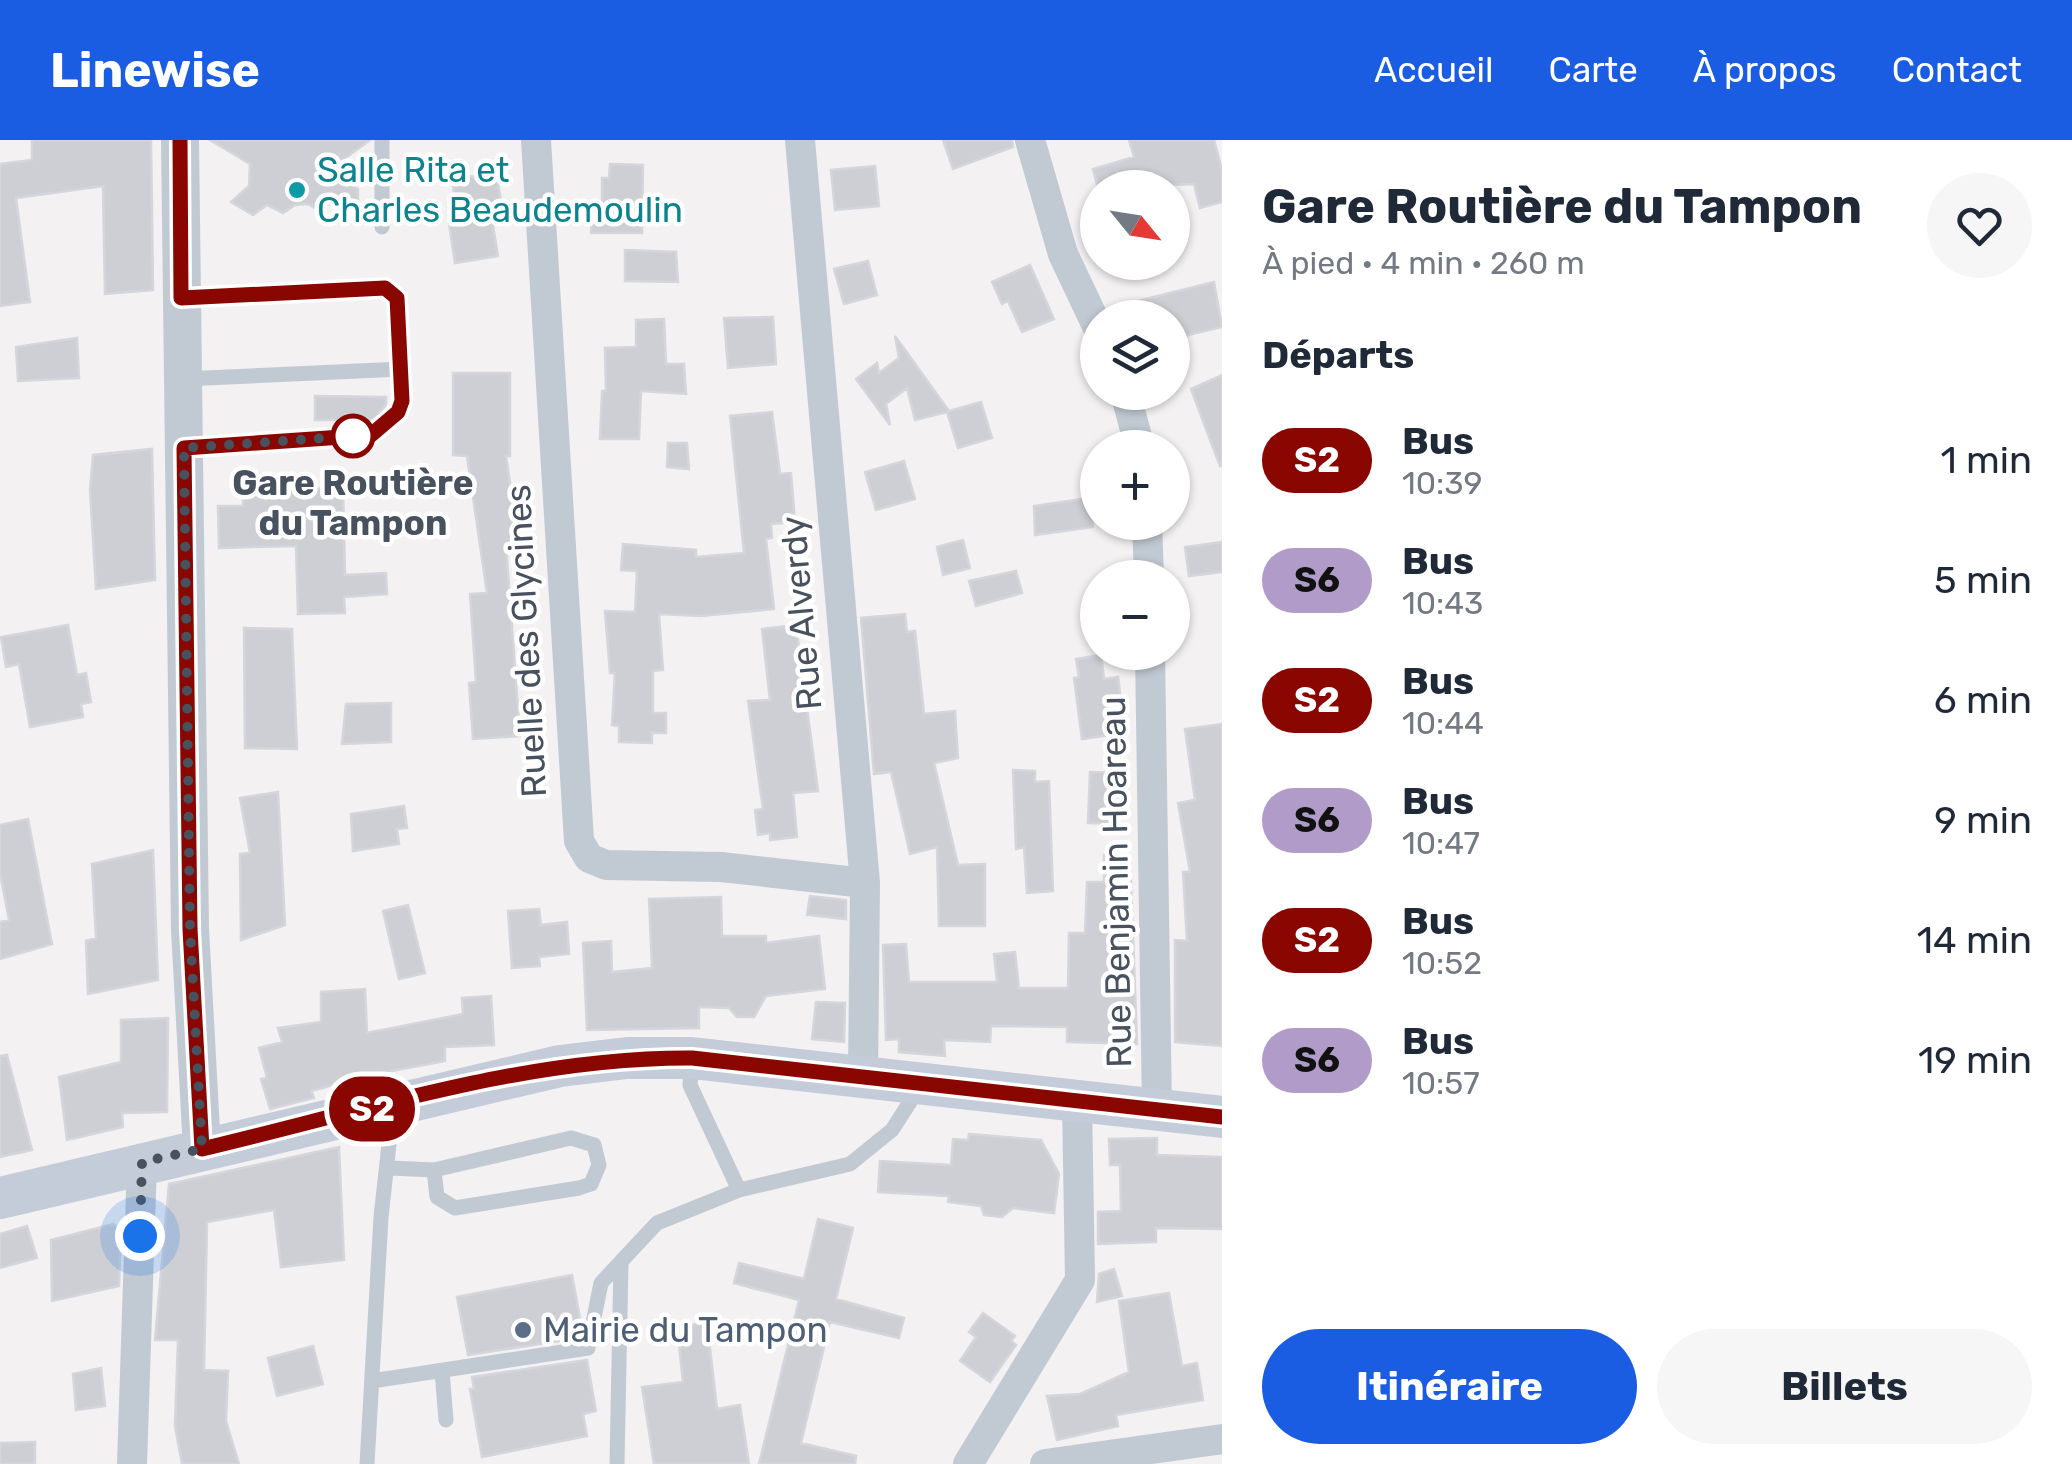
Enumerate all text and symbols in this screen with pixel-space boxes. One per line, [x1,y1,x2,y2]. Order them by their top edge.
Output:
text: Linewise [50,42,260,99]
text: Accueil [1374,49,1494,91]
text: Carte [1549,49,1638,91]
text: À propos [1693,49,1837,91]
text: Contact [1892,49,2022,91]
place label: Salle Rita et Charles Beaudemoulin [317,149,683,231]
north arrow [1080,170,1190,280]
map controls [1080,170,1190,670]
button: heart [1927,173,2032,278]
text: Gare Routière du Tampon [1262,178,1862,235]
marker: Salle Rita et Charles Beaudemoulin [286,179,308,201]
text: À pied · 4 min · 260 m [1262,244,1585,282]
button: layers [1080,300,1190,410]
text: Départs [1262,332,1414,378]
marker: Gare Routière du Tampon [332,415,374,457]
text: Bus [1402,418,1474,464]
button: + [1080,430,1190,540]
text: 1 min [1940,437,2032,483]
text: S2 [1294,439,1340,481]
place label: Gare Routière du Tampon [232,462,474,544]
text: 10:39 [1402,464,1482,502]
street label: Ruelle des Glycines [497,484,555,798]
street label: Rue Alverdy [772,514,830,712]
text: Bus [1402,538,1474,584]
text: 5 min [1934,557,2032,603]
text: S6 [1294,559,1340,601]
button: − [1080,560,1190,670]
text: 10:43 [1402,584,1483,622]
text: Bus [1402,658,1474,704]
text: 6 min [1934,677,2032,723]
text: S2 [1294,679,1340,721]
street label: Rue Benjamin Hoareau [1092,696,1140,1068]
text: 10:44 [1402,704,1484,742]
text: Bus [1402,778,1474,824]
text: 9 min [1934,797,2032,843]
text: S6 [1294,799,1340,841]
text: 10:47 [1402,824,1480,862]
text: Bus [1402,898,1474,944]
text: 14 min [1917,917,2032,963]
text: S2 [1294,919,1340,961]
text: 10:52 [1402,944,1482,982]
text: Bus [1402,1018,1474,1064]
text: 19 min [1918,1037,2032,1083]
text: S6 [1294,1039,1340,1081]
text: 10:57 [1402,1064,1480,1102]
line badge: S2 [327,1076,417,1142]
text: S2 [349,1088,395,1130]
your location [115,1211,165,1261]
place label: Mairie du Tampon [543,1309,828,1351]
marker: Mairie du Tampon [512,1319,534,1341]
button: Itinéraire [1262,1329,1637,1444]
button: Billets [1657,1329,2032,1444]

